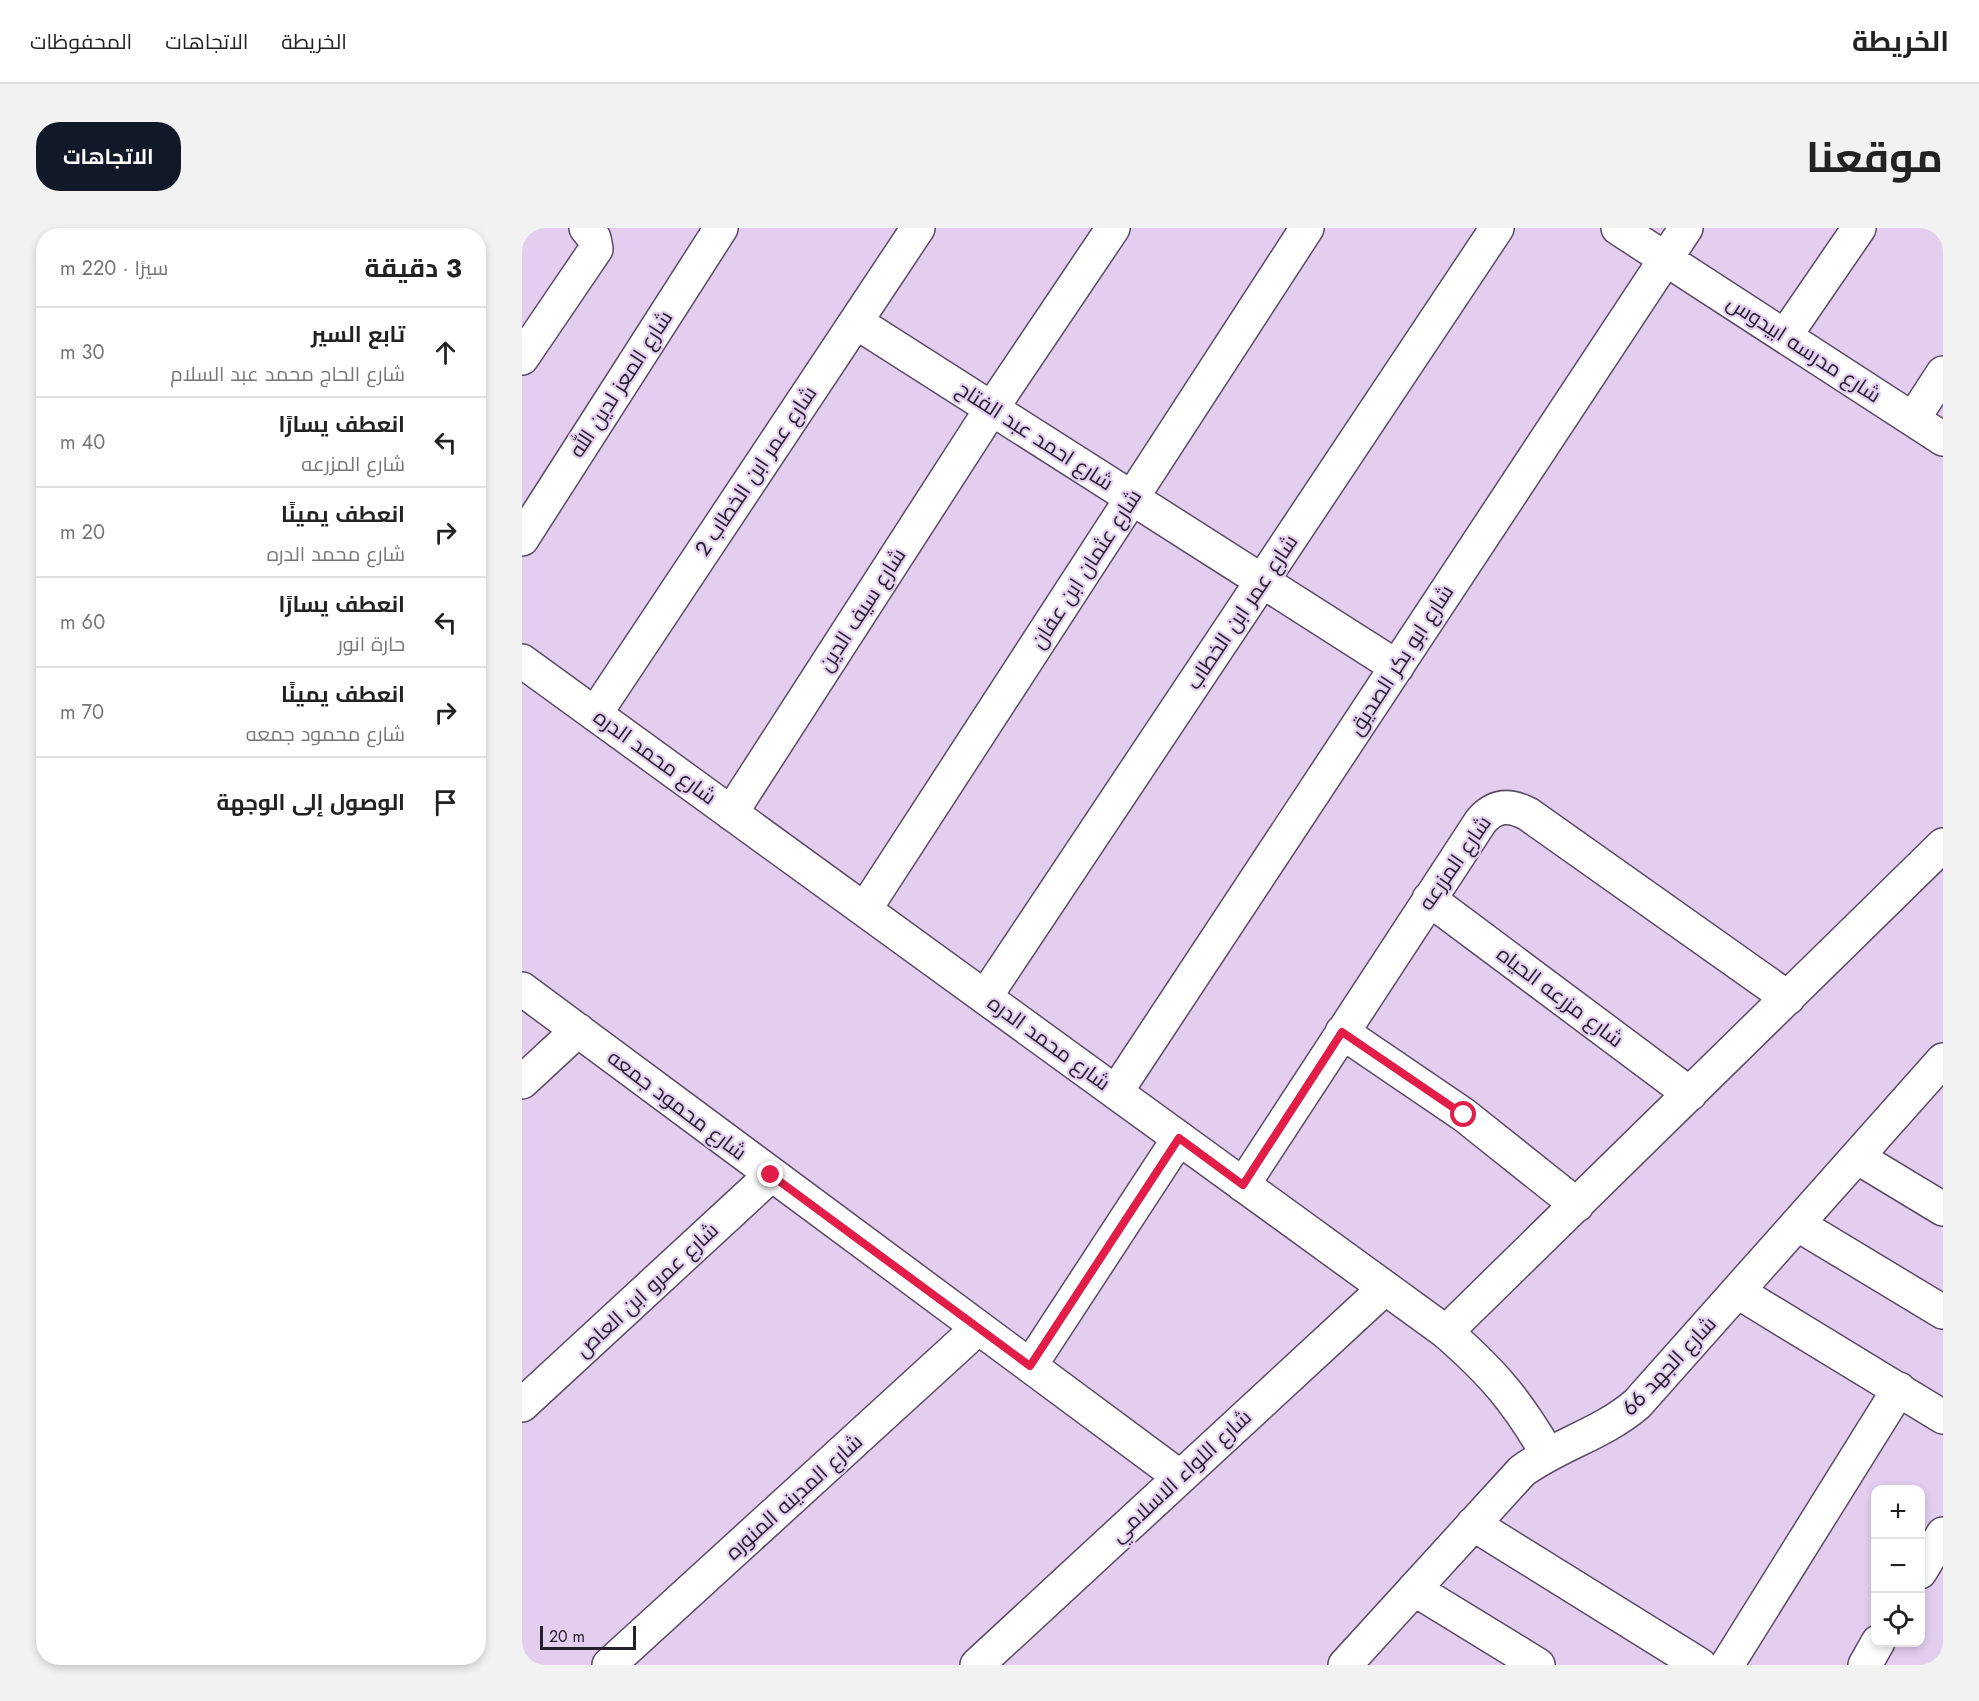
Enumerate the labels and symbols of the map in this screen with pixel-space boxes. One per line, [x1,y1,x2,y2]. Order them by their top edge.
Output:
street label: شارع مدرسه ابيدوس [1721,288,1887,410]
street label: شارع المعز لدين الله [562,305,680,463]
street label: شارع احمد عبد الفتاح [951,374,1119,498]
street label: شارع عمر ابن الخطاب 2 [688,380,824,562]
street label: شارع عثمان ابن عفان [1023,483,1149,655]
street label: شارع عمر ابن الخطاب [1179,529,1305,695]
street label: شارع سيف الدين [811,542,913,678]
street label: شارع ابو بكر الصديق [1341,579,1461,741]
street label: شارع محمد الدره [587,702,723,812]
street label: شارع المزرعه [1411,810,1499,916]
street label: شارع مزرعه الحياه [1490,939,1630,1055]
street label: شارع محمد الدره [981,988,1117,1098]
street label: شارع محمود جمعه [601,1043,753,1167]
route start [1450,1101,1476,1127]
route end [757,1161,783,1187]
street label: شارع عمرو ابن العاص [569,1216,725,1364]
street label: شارع الجهد 66 [1615,1309,1723,1423]
street label: شارع اللواء الاسلامي [1104,1403,1259,1550]
street label: شارع المدينه المنوره [719,1427,869,1567]
scale bar [540,1623,636,1650]

